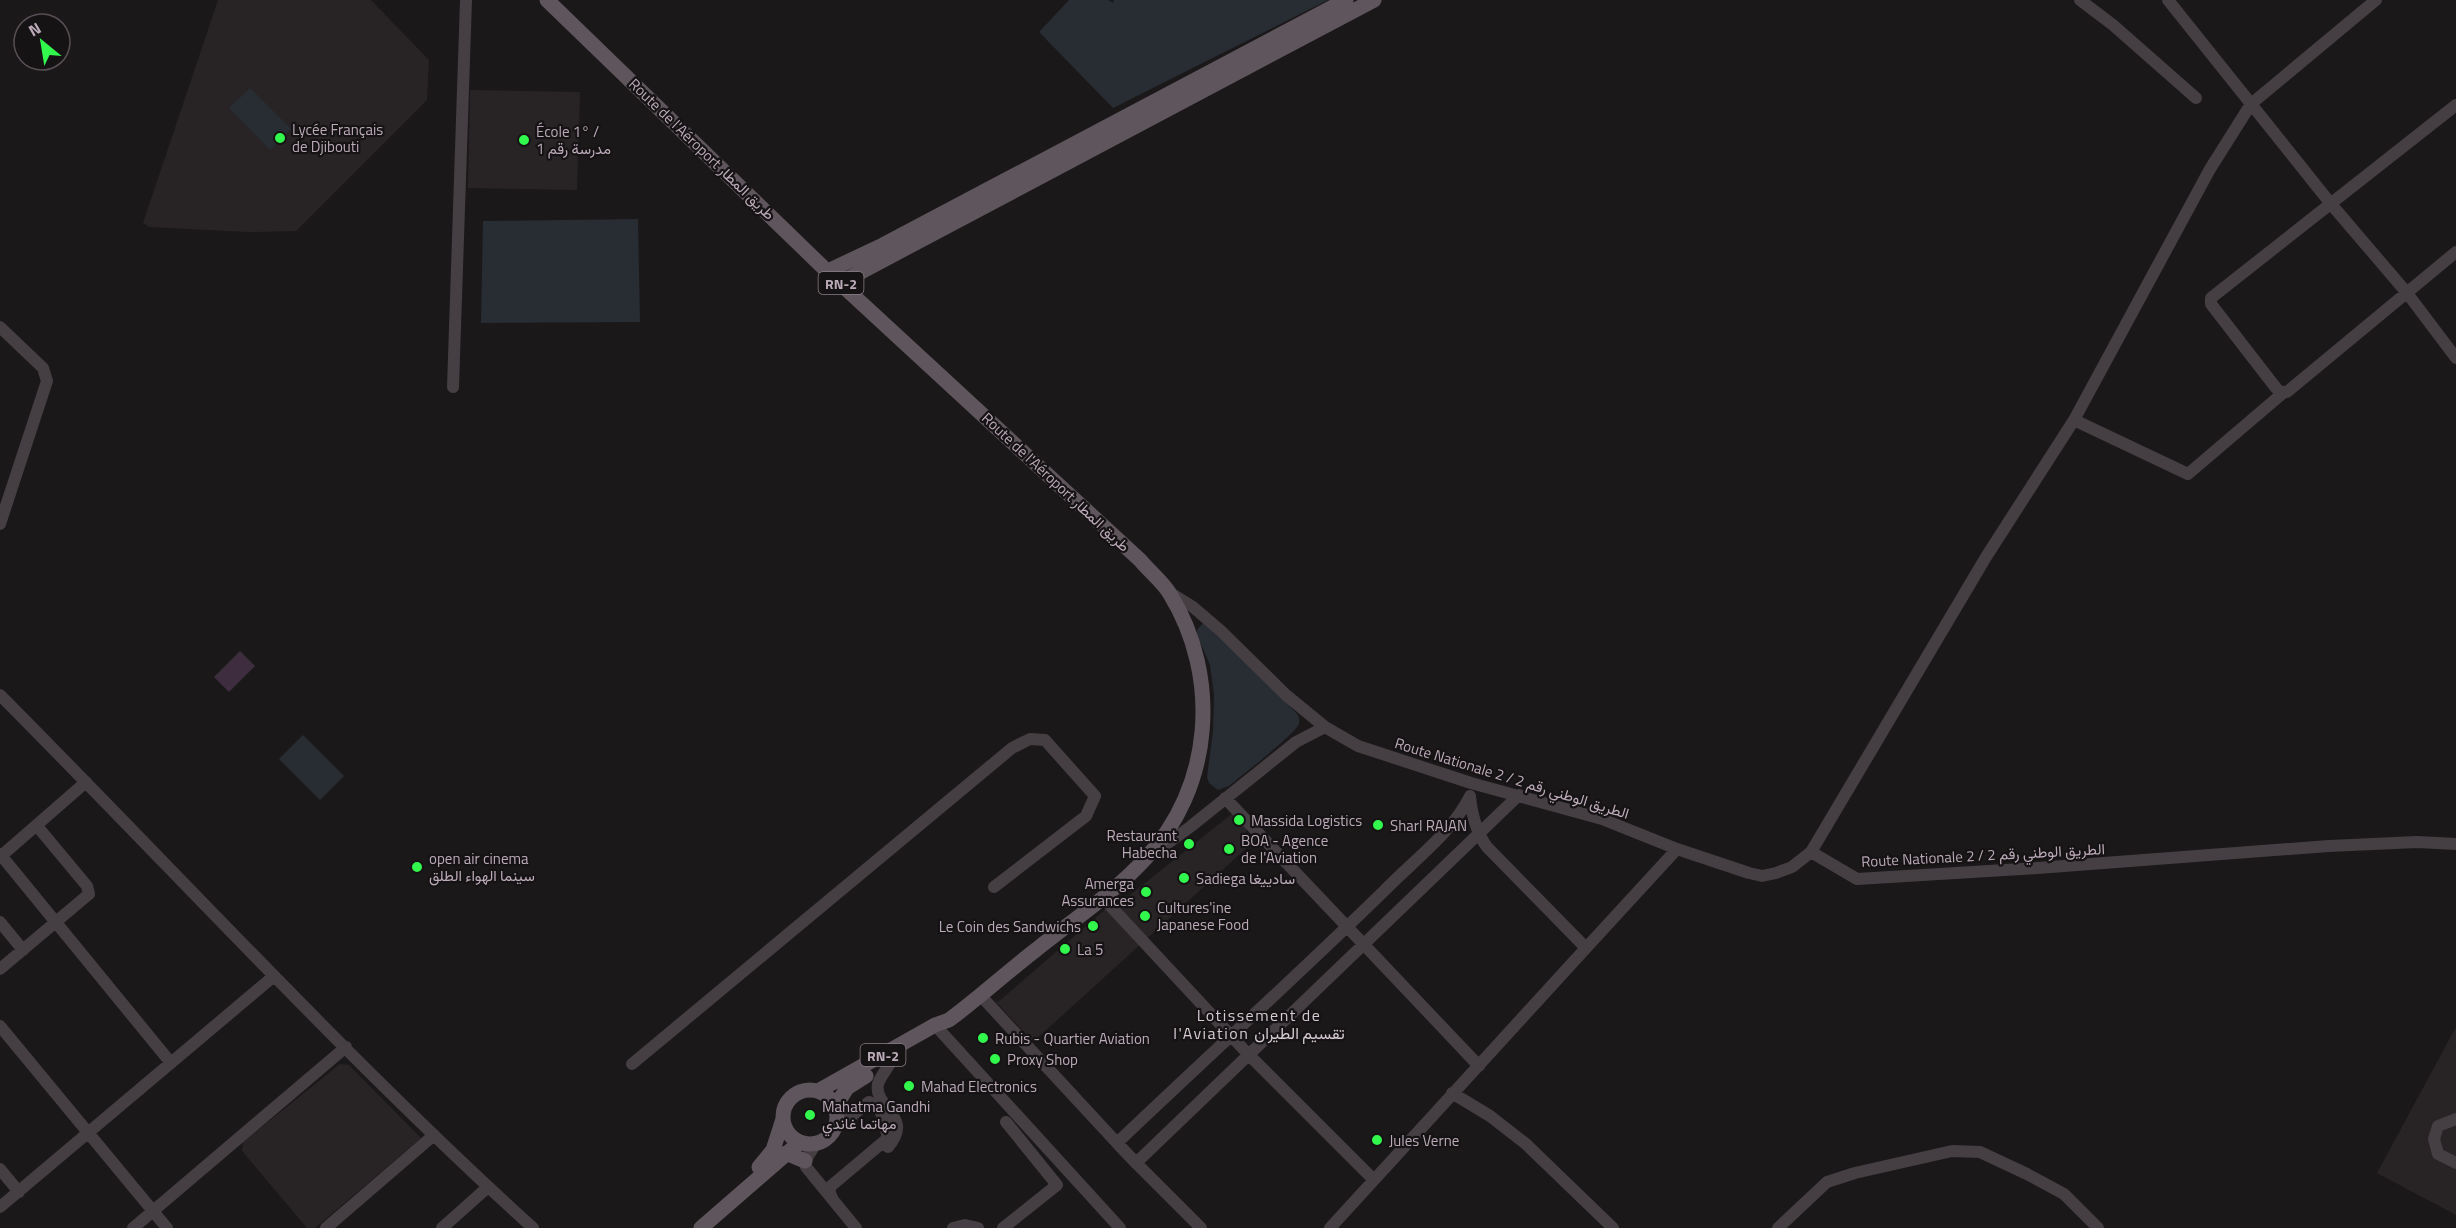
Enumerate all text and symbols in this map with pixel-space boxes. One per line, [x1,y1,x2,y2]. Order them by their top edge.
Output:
north arrow [12,12,72,72]
text: N [24,16,45,42]
street label: Route de l'Aéroport طريق المطار [624,73,780,225]
place label: Lycée Français de Djibouti [292,118,383,158]
place label: École 1° / مدرسة رقم 1 [536,120,611,160]
marker: Lycée Français de Djibouti [273,131,287,145]
marker: École 1° / مدرسة رقم 1 [517,133,531,147]
road number: RN-2 [818,272,864,294]
street label: Route de l'Aéroport طريق المطار [977,407,1136,557]
street label: Route Nationale 2 / الطريق الوطني رقم 2 [1391,731,1632,827]
place label: Massida Logistics [1251,809,1362,832]
marker: Massida Logistics [1232,813,1246,827]
place label: Sharl RAJAN [1390,814,1467,837]
marker: Sharl RAJAN [1371,818,1385,832]
place label: Restaurant Habecha [1107,824,1178,864]
place label: BOA - Agence de l'Aviation [1241,829,1328,869]
marker: Restaurant Habecha [1182,837,1196,851]
street label: Route Nationale 2 / الطريق الوطني رقم 2 [1861,837,2106,875]
marker: BOA - Agence de l'Aviation [1222,842,1236,856]
place label: open air cinema سينما الهواء الطلق [429,847,535,887]
marker: open air cinema سينما الهواء الطلق [410,860,424,874]
place label: Sadiega سادييغا [1196,867,1295,890]
marker: Sadiega سادييغا [1177,871,1191,885]
place label: Amerga Assurances [1061,872,1134,912]
marker: Amerga Assurances [1139,885,1153,899]
place label: Cultures'ine Japanese Food [1157,896,1249,936]
marker: Cultures'ine Japanese Food [1138,909,1152,923]
place label: Le Coin des Sandwichs [939,915,1081,938]
marker: Le Coin des Sandwichs [1086,919,1100,933]
place label: La 5 [1077,938,1103,961]
marker: La 5 [1058,942,1072,956]
district label: Lotissement de l'Aviation تقسيم الطيران [1173,1003,1345,1045]
place label: Rubis - Quartier Aviation [995,1027,1150,1050]
marker: Rubis - Quartier Aviation [976,1031,990,1045]
road number: RN-2 [860,1044,906,1066]
place label: Proxy Shop [1007,1048,1078,1071]
marker: Proxy Shop [988,1052,1002,1066]
place label: Mahad Electronics [921,1075,1037,1098]
marker: Mahad Electronics [902,1079,916,1093]
place label: Mahatma Gandhi مهاتما غاندي [822,1095,930,1137]
marker: Mahatma Gandhi مهاتما غاندي [803,1108,817,1122]
place label: Jules Verne [1389,1129,1459,1152]
marker: Jules Verne [1370,1133,1384,1147]

